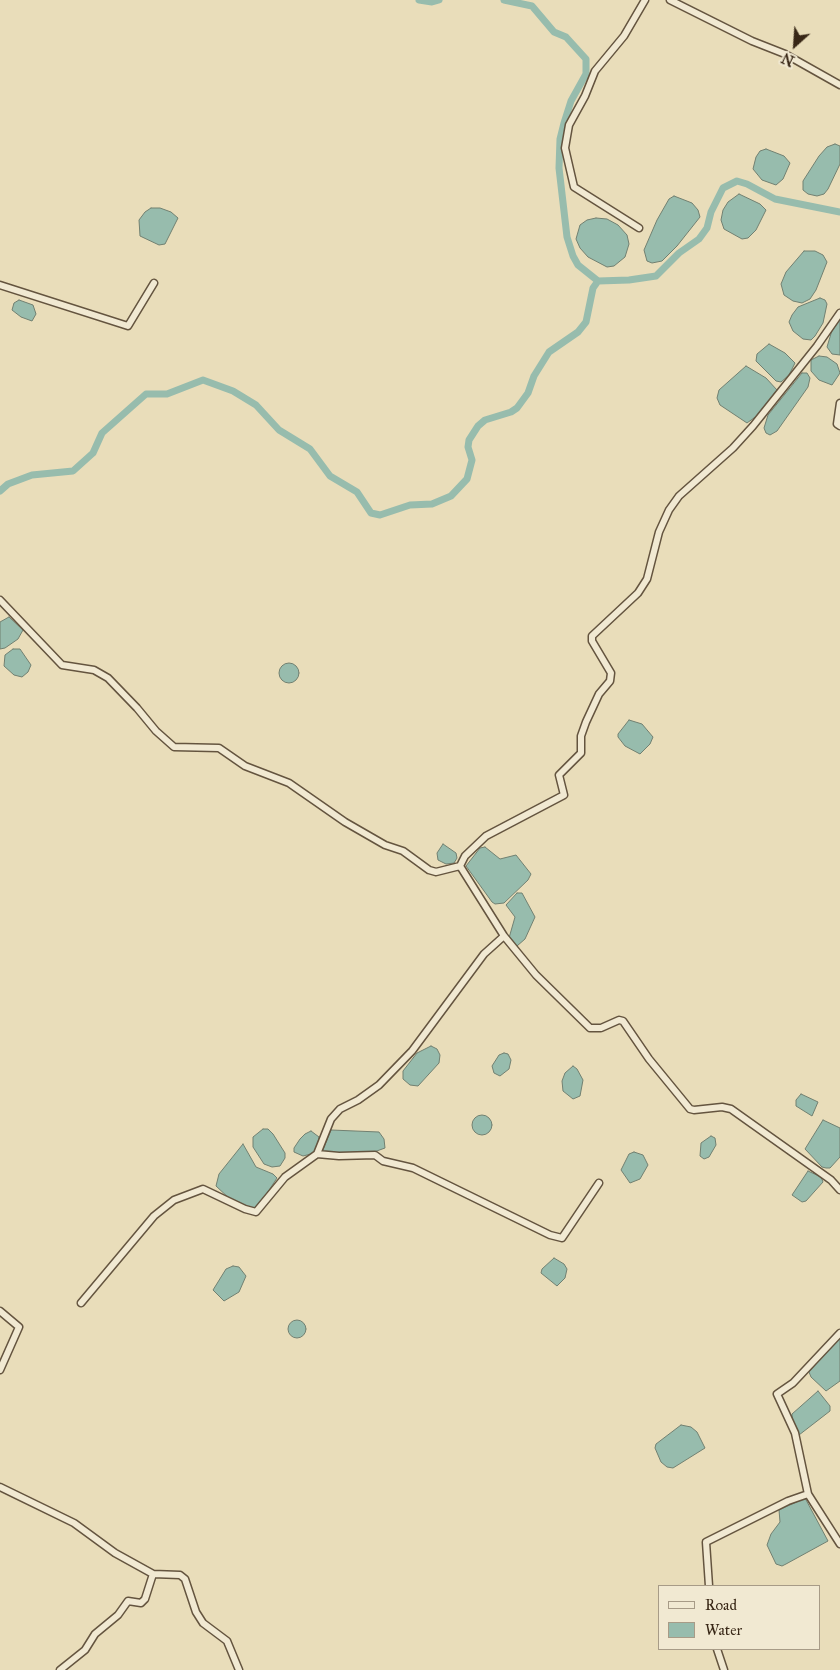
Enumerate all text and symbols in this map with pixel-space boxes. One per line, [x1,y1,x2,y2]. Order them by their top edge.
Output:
north arrow [770,20,820,70]
text: N [779,49,797,69]
legend [658,1585,820,1650]
text: Road [705,1596,737,1614]
text: Water [705,1621,742,1639]

